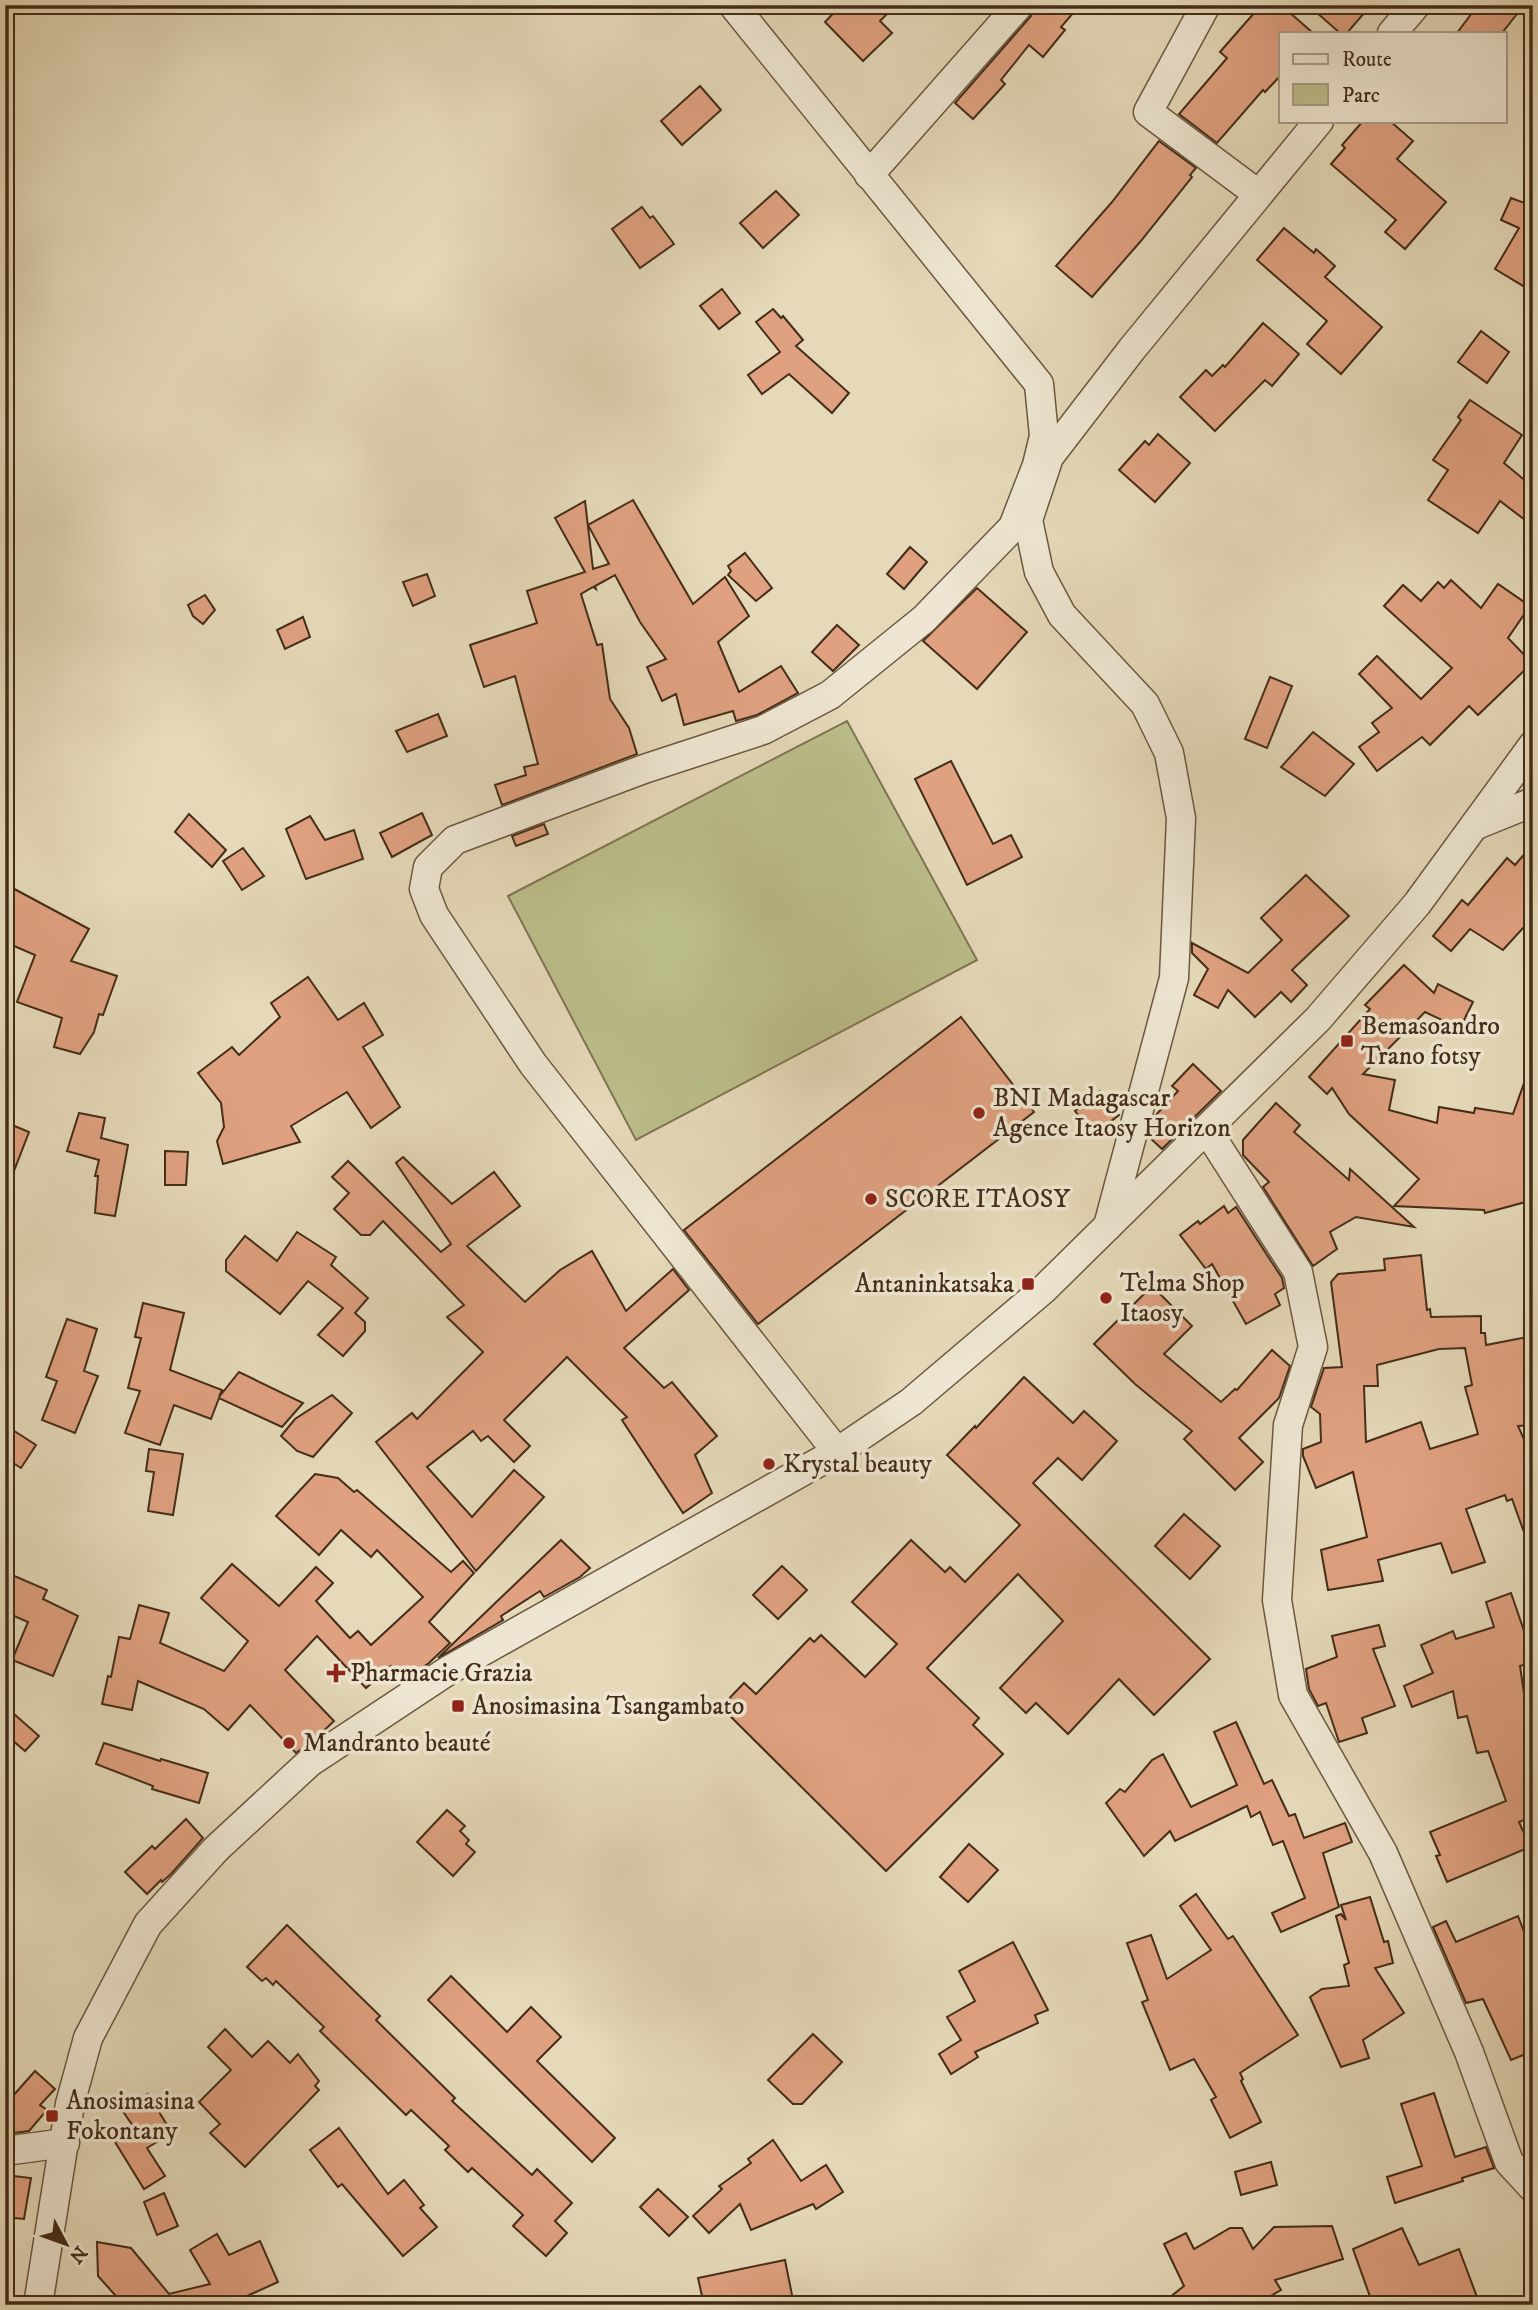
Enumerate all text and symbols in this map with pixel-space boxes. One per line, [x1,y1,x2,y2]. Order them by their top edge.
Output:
legend [1279,32,1506,122]
text: Route [1342,47,1392,73]
text: Parc [1342,83,1380,109]
place label: Bemasoandro Trano fotsy [1361,1010,1500,1073]
marker: Bemasoandro Trano fotsy [1339,1033,1355,1049]
place label: BNI Madagascar Agence Itaosy Horizon [993,1082,1231,1145]
marker: BNI Madagascar Agence Itaosy Horizon [971,1105,987,1121]
place label: SCORE ITAOSY [885,1183,1070,1216]
marker: SCORE ITAOSY [863,1191,879,1207]
place label: Telma Shop Itaosy [1120,1267,1245,1330]
place label: Antaninkatsaka [855,1268,1014,1301]
marker: Antaninkatsaka [1020,1276,1036,1292]
marker: Telma Shop Itaosy [1098,1290,1114,1306]
place label: Krystal beauty [783,1448,933,1481]
marker: Krystal beauty [761,1456,777,1472]
place label: Pharmacie Grazia [350,1657,532,1690]
marker: Pharmacie Grazia [328,1665,344,1681]
place label: Anosimasina Tsangambato [472,1690,744,1723]
marker: Anosimasina Tsangambato [450,1698,466,1714]
place label: Mandranto beauté [303,1727,491,1760]
marker: Mandranto beauté [281,1735,297,1751]
place label: Anosimasina Fokontany [66,2085,195,2148]
marker: Anosimasina Fokontany [44,2108,60,2124]
north arrow [32,2208,102,2278]
text: N [64,2241,91,2268]

